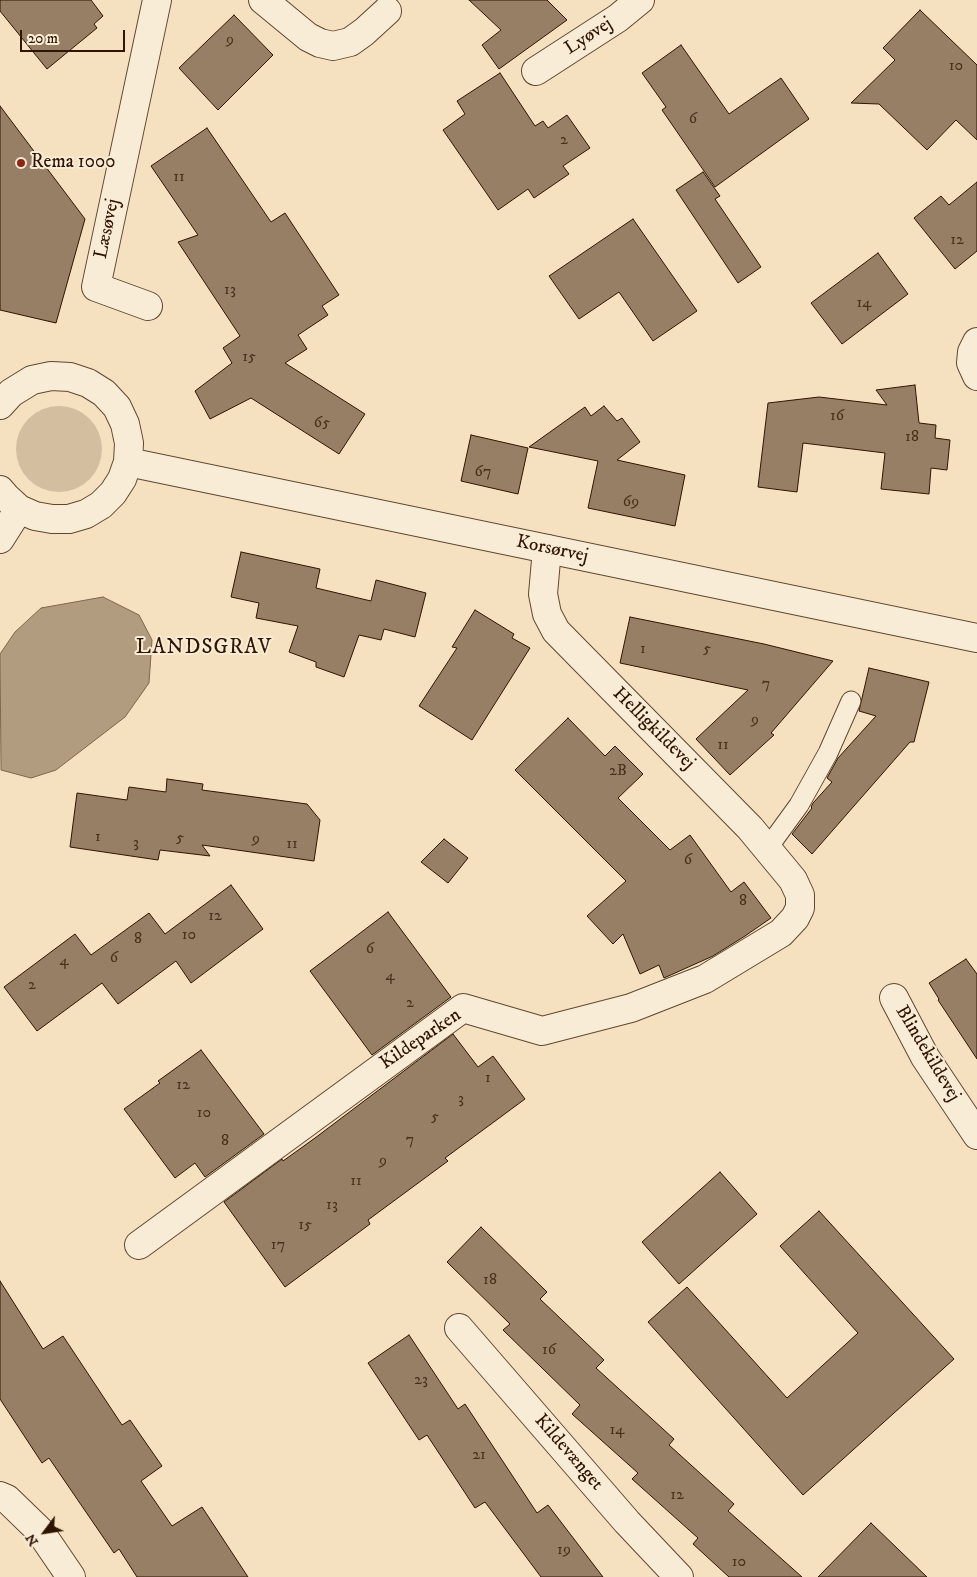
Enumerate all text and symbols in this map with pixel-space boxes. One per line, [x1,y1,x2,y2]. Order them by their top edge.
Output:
street label: Lyøvej [561,13,617,61]
scale bar [22,20,128,52]
text: 20 m [28,29,58,48]
house number: 9 [226,31,234,51]
house number: 10 [949,57,963,77]
house number: 6 [689,110,697,130]
house number: 2 [560,131,568,151]
place label: Rema 1000 [31,152,115,174]
marker: Rema 1000 [15,157,27,169]
house number: 11 [173,168,185,188]
street label: Læsøvej [91,197,125,261]
house number: 12 [950,231,964,251]
house number: 13 [224,281,236,301]
house number: 14 [856,294,872,314]
house number: 15 [242,348,256,368]
house number: 16 [830,407,844,427]
house number: 65 [314,414,330,434]
house number: 18 [905,428,919,448]
house number: 67 [475,463,491,483]
house number: 69 [623,493,639,513]
street label: Korsørvej [514,531,590,569]
district label: LANDSGRAV [135,636,273,662]
house number: 1 [640,640,646,660]
house number: 5 [703,640,711,660]
house number: 7 [762,675,770,695]
street label: Helligkildevej [607,683,699,775]
house number: 9 [751,711,759,731]
house number: 11 [717,736,729,756]
house number: 2B [609,762,627,782]
house number: 1 [95,828,101,848]
house number: 5 [176,829,184,849]
house number: 9 [252,830,260,850]
house number: 3 [133,834,139,854]
house number: 11 [286,835,298,855]
house number: 6 [684,851,692,871]
house number: 8 [739,892,747,912]
house number: 12 [208,907,222,927]
house number: 10 [182,926,196,946]
house number: 8 [134,930,142,950]
house number: 6 [366,940,374,960]
house number: 6 [110,949,118,969]
house number: 4 [59,952,69,972]
house number: 4 [385,967,395,987]
house number: 2 [28,976,36,996]
house number: 2 [406,994,414,1014]
street label: Blindekildevej [889,1002,965,1106]
street label: Kildeparken [376,1005,466,1075]
house number: 1 [485,1069,491,1089]
house number: 12 [176,1076,190,1096]
house number: 3 [458,1090,464,1110]
house number: 10 [197,1104,211,1124]
house number: 5 [431,1108,439,1128]
house number: 7 [406,1131,414,1151]
house number: 8 [221,1132,229,1152]
house number: 9 [379,1152,387,1172]
house number: 11 [350,1172,362,1192]
house number: 13 [326,1196,338,1216]
house number: 15 [298,1216,312,1236]
house number: 17 [271,1236,285,1256]
house number: 18 [483,1271,497,1291]
house number: 16 [542,1341,556,1361]
house number: 23 [414,1371,428,1391]
street label: Kildevænget [529,1410,607,1496]
house number: 14 [609,1421,625,1441]
house number: 21 [472,1446,486,1466]
house number: 12 [670,1486,684,1506]
north arrow [20,1507,70,1557]
text: N [21,1530,43,1549]
house number: 19 [557,1541,571,1561]
house number: 10 [732,1553,746,1573]

